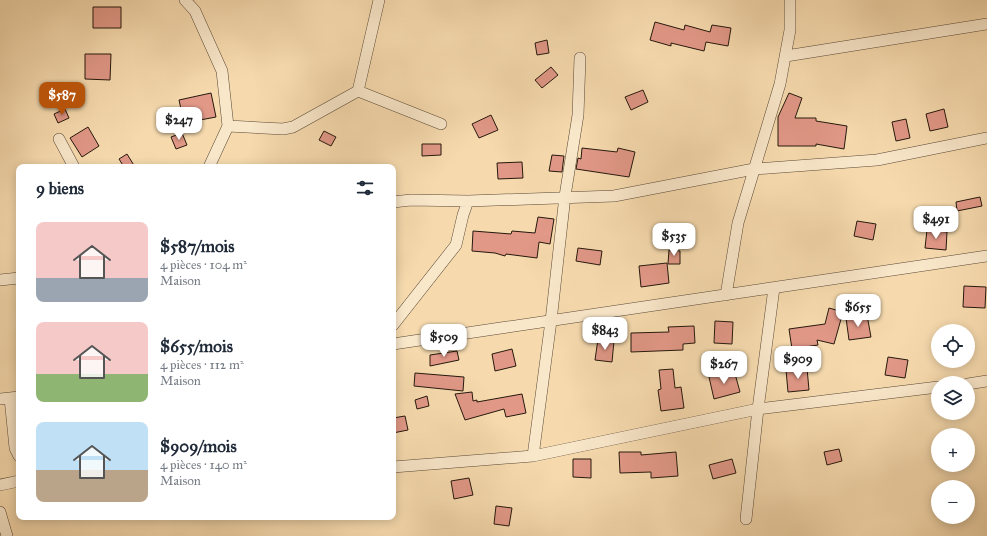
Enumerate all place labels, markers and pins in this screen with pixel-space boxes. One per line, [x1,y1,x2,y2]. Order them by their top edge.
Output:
pin: $587 [38,82,86,116]
pin: $247 [155,107,203,141]
pin: $491 [912,206,960,240]
pin: $535 [650,223,698,257]
pin: $655 [834,294,882,328]
pin: $843 [581,317,629,351]
pin: $509 [420,324,468,358]
pin: $909 [774,346,822,380]
pin: $267 [700,351,748,385]

